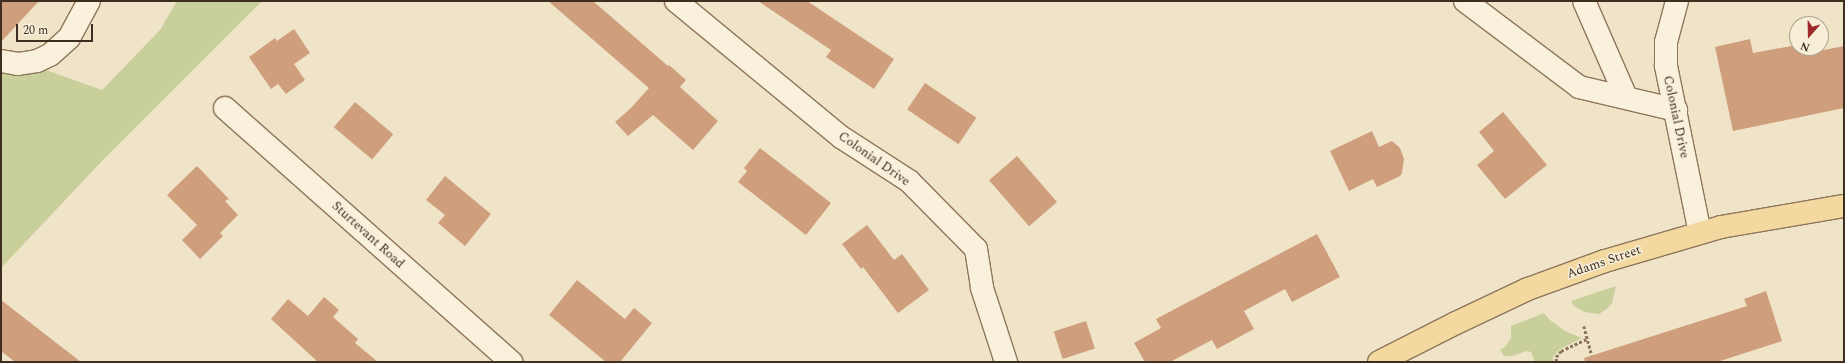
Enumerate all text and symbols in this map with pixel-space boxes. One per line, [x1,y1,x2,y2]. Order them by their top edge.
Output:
scale bar [18,16,95,42]
north arrow [1789,16,1829,56]
text: 20 m [23,21,48,40]
text: N [1798,37,1812,56]
street label: Colonial Drive [1660,74,1692,160]
street label: Colonial Drive [835,129,913,189]
street label: Sturtevant Road [328,198,408,272]
street label: Adams Street [1565,242,1643,282]

